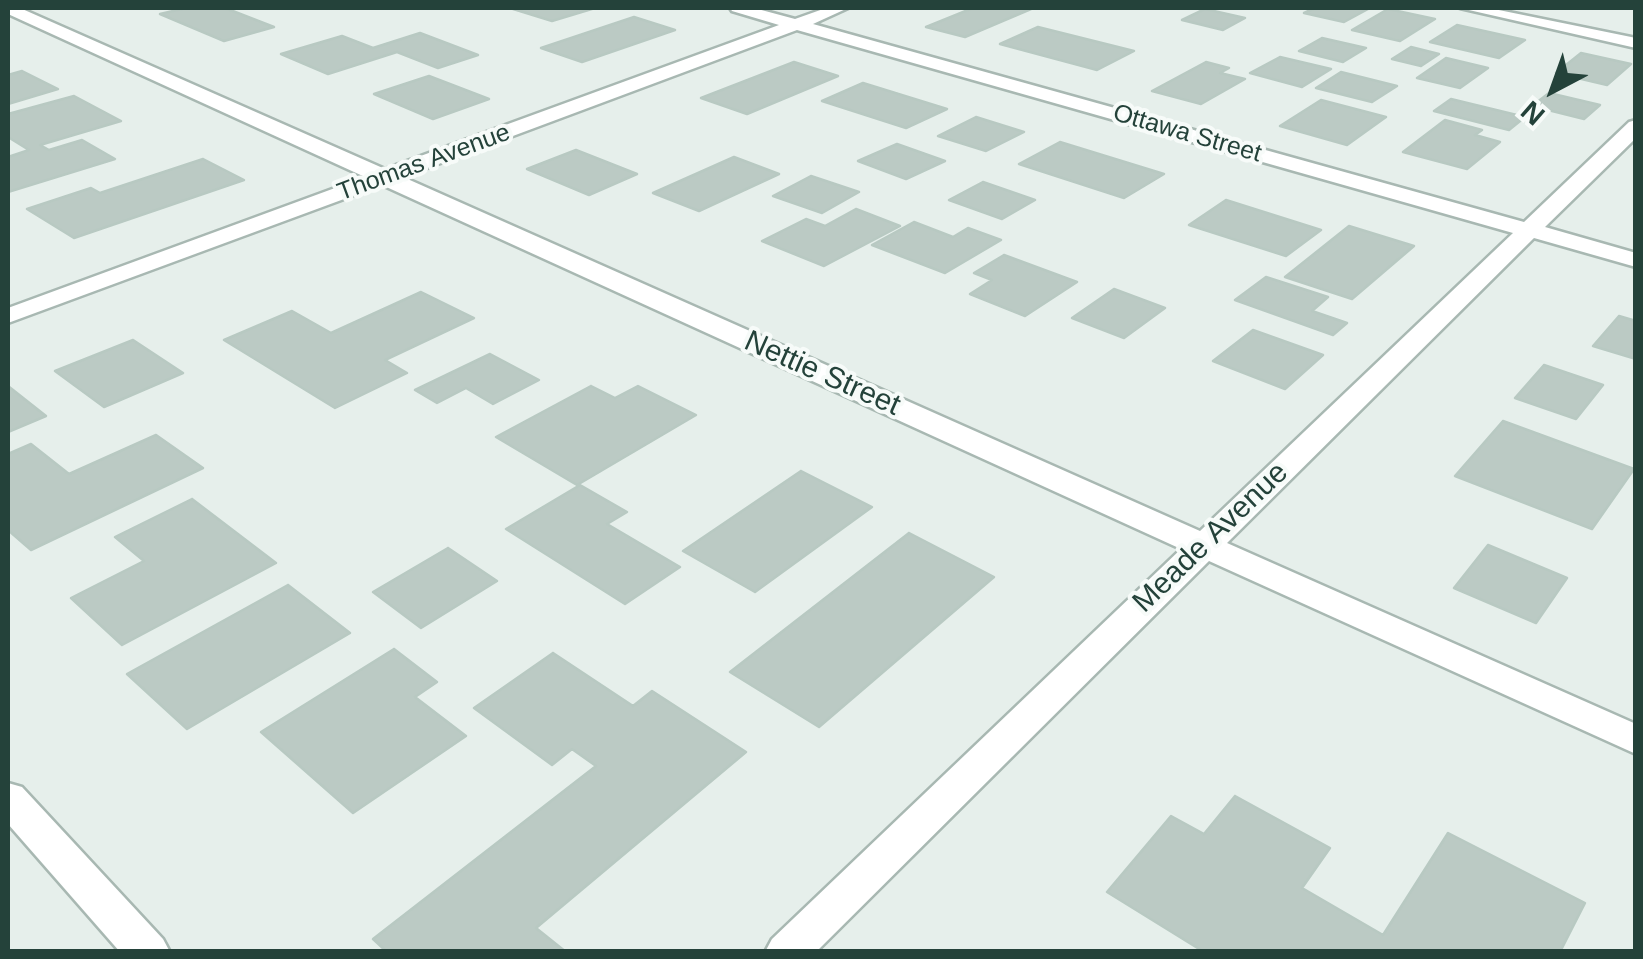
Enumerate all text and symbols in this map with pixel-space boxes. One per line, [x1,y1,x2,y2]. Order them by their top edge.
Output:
north arrow [1503,40,1603,140]
text: N [1515,95,1551,131]
street label: Ottawa Street [1109,99,1265,169]
street label: Thomas Avenue [334,118,514,208]
street label: Nettie Street [739,324,905,424]
street label: Meade Avenue [1126,455,1296,621]

